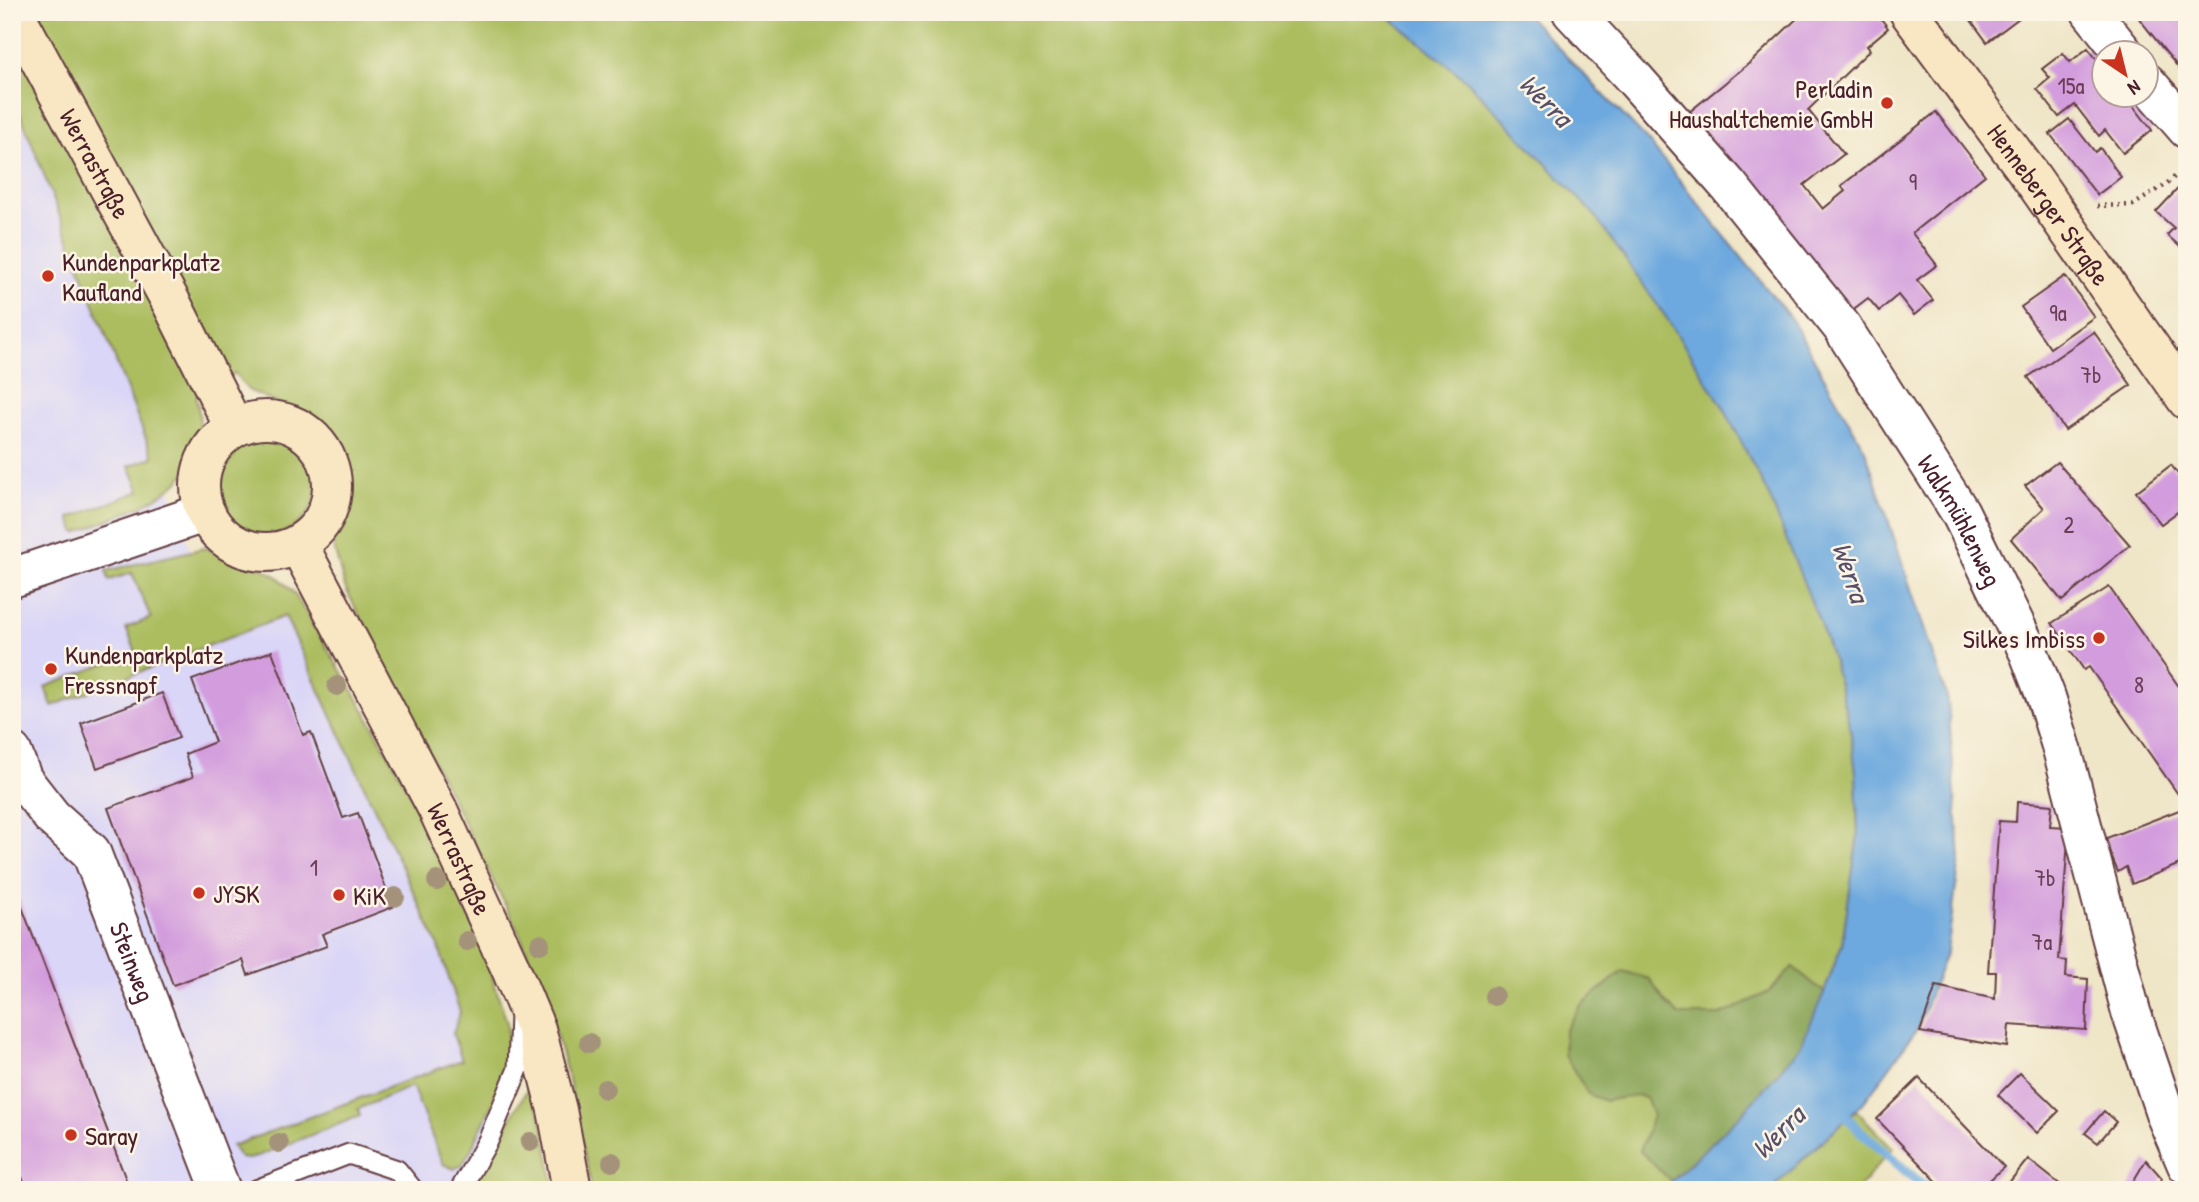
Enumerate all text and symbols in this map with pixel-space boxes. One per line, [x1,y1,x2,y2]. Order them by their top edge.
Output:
north arrow [2090,38,2160,108]
water label: Werra [1511,65,1583,137]
house number: 15a [2057,70,2085,101]
place label: Perladin Haushaltchemie GmbH [1669,71,1873,136]
text: N [2123,74,2146,101]
marker: Perladin Haushaltchemie GmbH [1879,95,1895,111]
street label: Werrastraße [52,102,140,224]
street label: Henneberger Straße [1980,116,2119,292]
house number: 9 [1909,166,1917,197]
place label: Kundenparkplatz Kaufland [62,244,220,309]
marker: Kundenparkplatz Kaufland [40,268,56,284]
house number: 9a [2049,297,2067,328]
house number: 7b [2081,359,2101,390]
street label: Walkmühlenweg [1910,447,2011,592]
house number: 2 [2064,509,2075,540]
water label: Werra [1823,537,1880,610]
place label: Silkes Imbiss [1963,621,2085,656]
marker: Silkes Imbiss [2091,630,2107,646]
place label: Kundenparkplatz Fressnapf [64,637,223,702]
marker: Kundenparkplatz Fressnapf [43,661,59,677]
house number: 8 [2134,669,2144,700]
street label: Werrastraße [419,797,501,920]
house number: 1 [310,852,318,883]
house number: 7b [2035,862,2055,893]
place label: JYSK [213,876,260,911]
place label: KiK [353,878,386,913]
marker: JYSK [191,885,207,901]
marker: KiK [331,887,347,903]
street label: Steinweg [102,917,164,1007]
house number: 7a [2032,926,2052,957]
water label: Werra [1743,1095,1815,1167]
place label: Saray [85,1118,138,1153]
marker: Saray [63,1127,79,1143]

